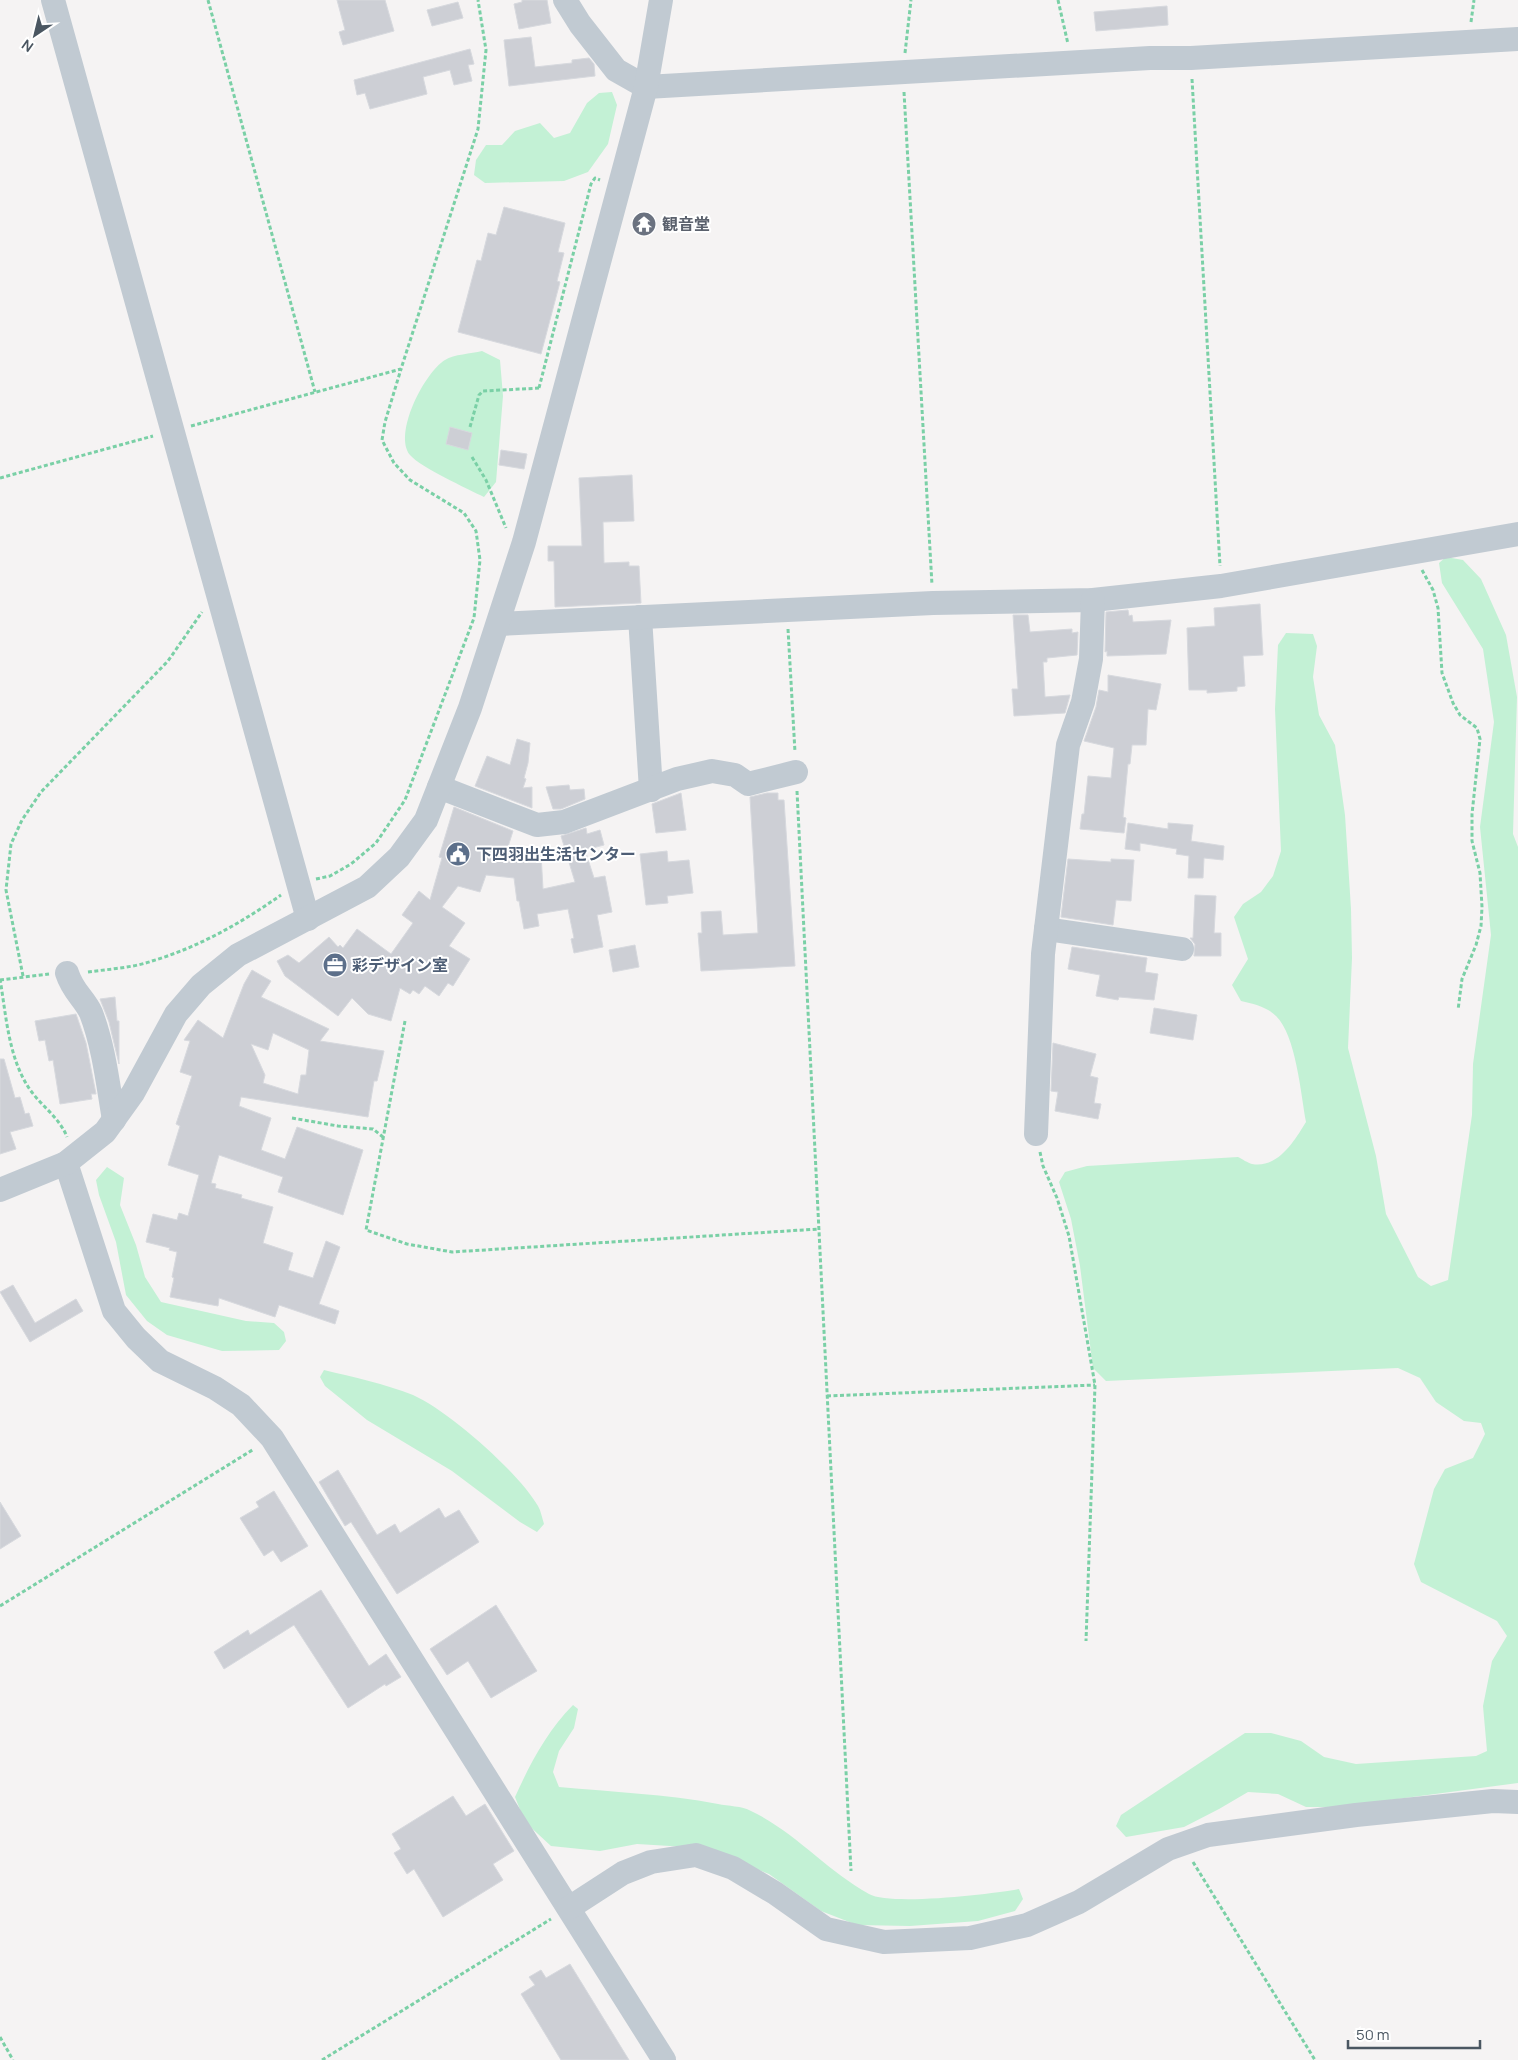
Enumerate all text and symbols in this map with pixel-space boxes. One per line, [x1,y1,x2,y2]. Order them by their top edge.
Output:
north arrow [10,10,60,60]
text: N [18,35,37,57]
temple icon: 観音堂 [631,211,657,237]
place label: 観音堂 [662,213,710,235]
public building icon: 下四羽出生活センター [445,841,471,867]
place label: 下四羽出生活センター [476,843,636,865]
office icon: 彩デザイン室 [322,952,348,978]
place label: 彩デザイン室 [352,954,448,976]
scale bar [1348,2018,1480,2050]
text: 50 m [1356,2024,1390,2045]

